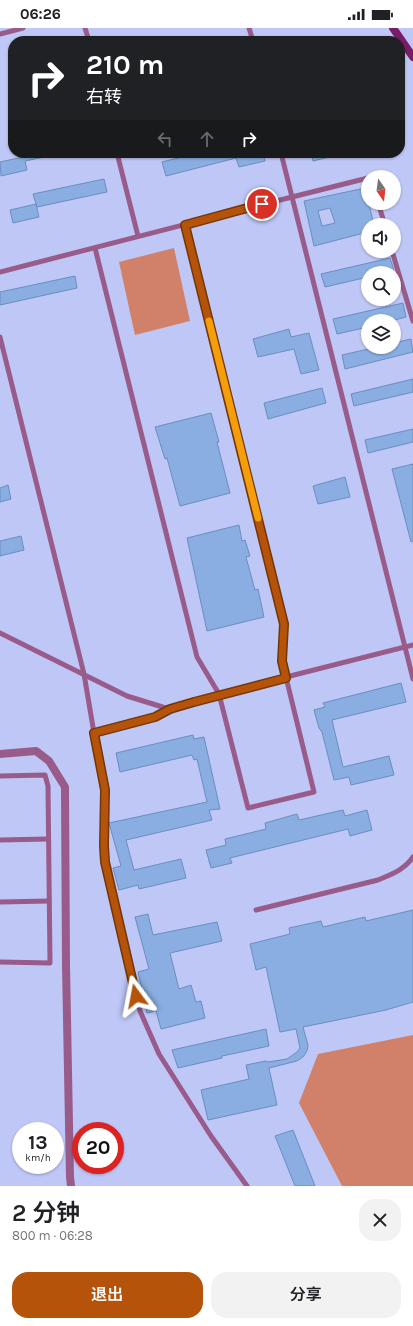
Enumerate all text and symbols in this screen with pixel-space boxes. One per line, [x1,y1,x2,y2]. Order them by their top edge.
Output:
text: 06:26 [20,5,61,23]
text: 210 m [86,48,164,81]
icon: right [20,52,72,104]
text: 右转 [86,86,122,108]
icon: left [154,128,176,150]
icon: ahead [196,128,218,150]
icon: right [238,128,260,150]
north arrow [361,170,401,210]
map controls [361,170,401,354]
pin [245,187,279,221]
icon: arrive [251,193,273,215]
button: sound [361,218,401,258]
button: search [361,266,401,306]
button: layers [361,314,401,354]
position arrow [115,975,157,1017]
speed limit sign: 20 [72,1122,124,1174]
text: 13 [28,1131,48,1154]
text: km/h [25,1152,51,1164]
text: 2 分钟 [12,1199,80,1227]
button: close [359,1199,401,1241]
text: 800 m · 06:28 [12,1228,93,1243]
button: 退出 [12,1272,203,1318]
button: 分享 [211,1272,401,1318]

